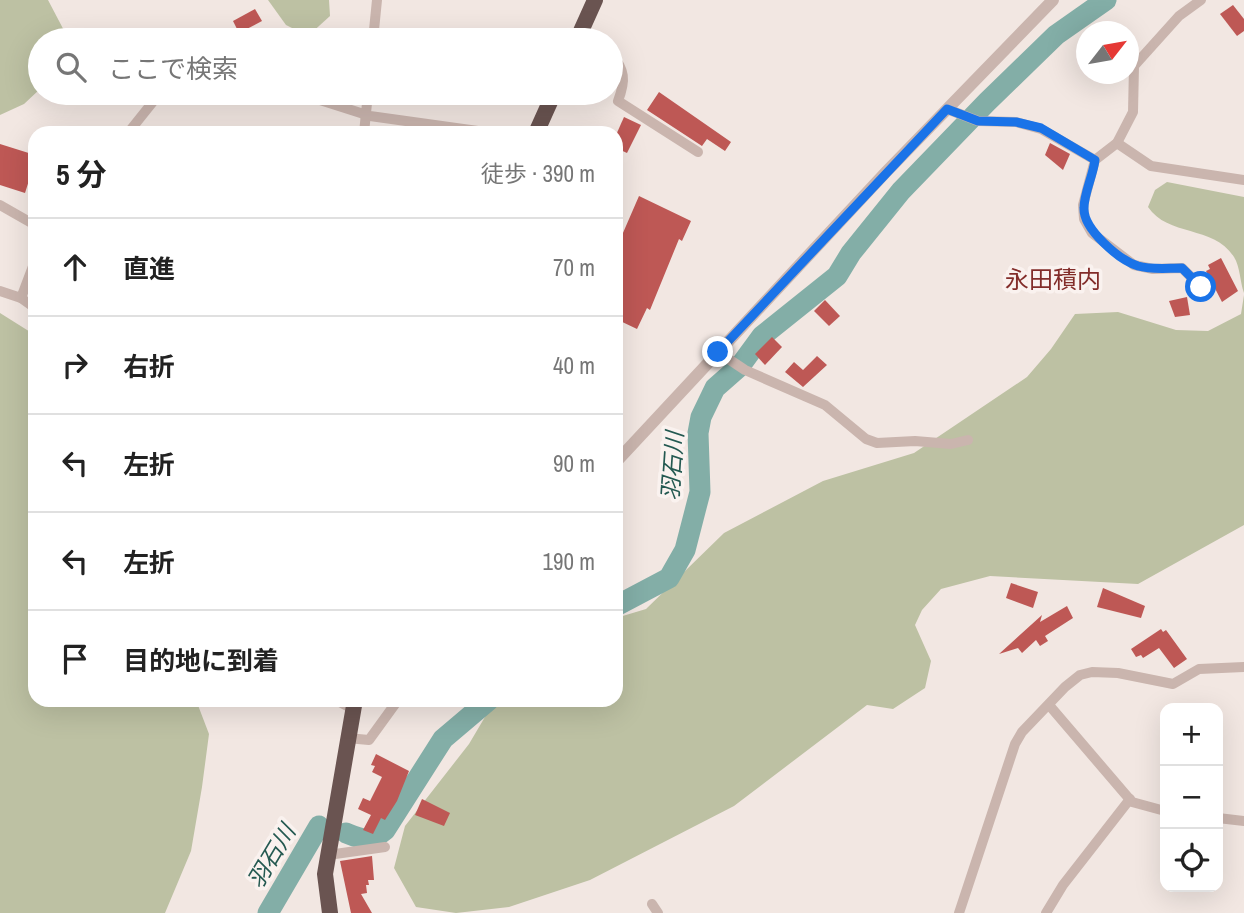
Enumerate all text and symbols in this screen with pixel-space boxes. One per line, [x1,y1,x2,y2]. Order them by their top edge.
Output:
north arrow [1076,21,1139,84]
search box [28,28,623,105]
icon: search [52,48,90,86]
text: ここで検索 [108,51,238,86]
text: 5 分 [56,154,107,194]
text: 徒歩 · 390 m [481,158,595,189]
icon: ahead [56,248,94,286]
text: 直進 [123,251,175,286]
text: 70 m [553,252,595,283]
district label: 永田積内 [1005,263,1101,295]
route start [1185,271,1216,302]
route end [702,336,733,367]
icon: right [56,346,94,384]
text: 右折 [123,349,175,384]
text: 40 m [553,350,595,381]
water label: 羽石川 [654,428,690,501]
icon: left [56,444,94,482]
text: 左折 [123,447,175,482]
text: 90 m [553,448,595,479]
icon: left [56,542,94,580]
text: 左折 [123,545,175,580]
text: 190 m [543,546,595,577]
icon: arrive [56,640,94,678]
text: 目的地に到着 [123,643,279,678]
map controls [1160,703,1223,892]
button: + [1160,703,1223,766]
button: − [1160,766,1223,829]
water label: 羽石川 [240,816,304,894]
button: locate [1160,829,1223,892]

